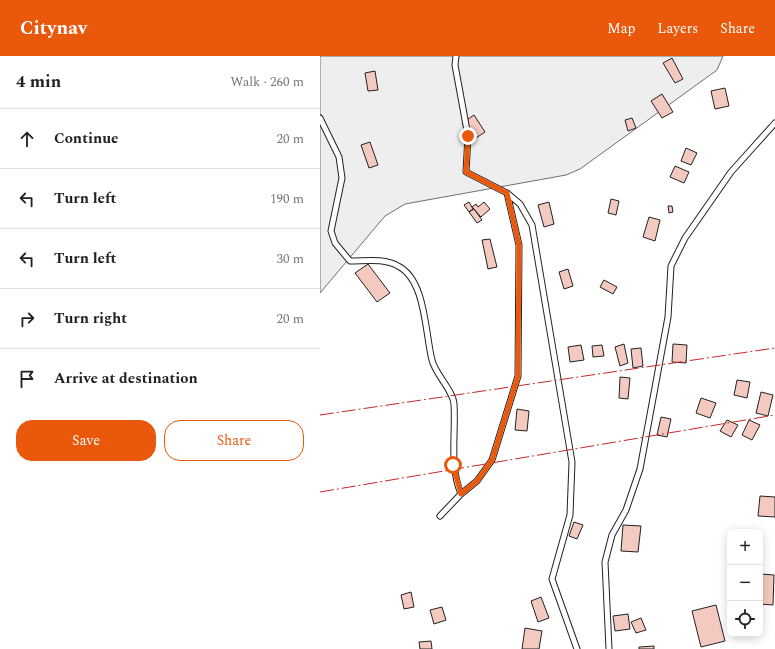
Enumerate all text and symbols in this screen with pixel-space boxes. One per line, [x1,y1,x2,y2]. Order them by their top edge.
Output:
text: Citynav [20,14,87,43]
text: Map [607,18,636,39]
text: Layers [658,18,698,39]
text: Share [720,18,755,39]
text: 4 min [16,69,61,95]
text: Walk · 260 m [230,72,304,92]
text: Continue [54,127,119,150]
route end [459,127,477,145]
icon: ahead [16,128,38,150]
text: 20 m [277,129,304,149]
text: Turn left [54,187,116,210]
icon: left [16,188,38,210]
text: 190 m [270,189,304,209]
text: Turn left [54,247,116,270]
icon: left [16,248,38,270]
text: 30 m [277,249,304,269]
text: Turn right [54,307,127,330]
icon: right [16,308,38,330]
text: 20 m [277,309,304,329]
text: Arrive at destination [54,367,198,390]
icon: arrive [16,368,38,390]
button: Save [16,420,156,461]
button: Share [164,420,304,461]
route start [444,456,462,474]
map controls [727,529,763,637]
button: + [727,529,763,565]
button: − [727,565,763,601]
button: locate [727,601,763,637]

